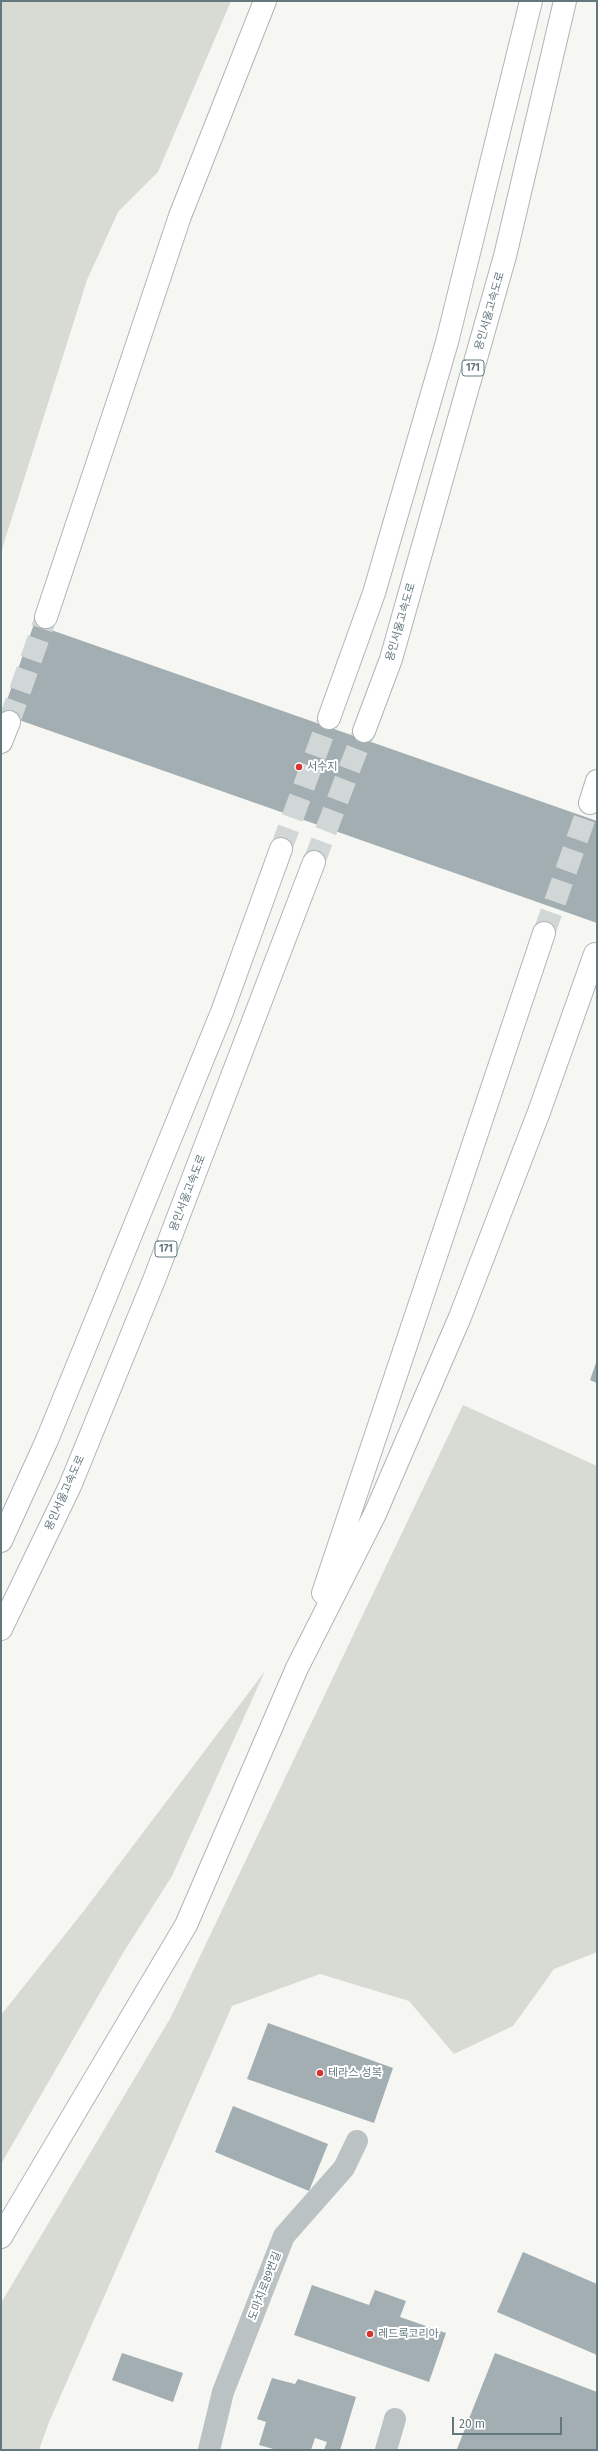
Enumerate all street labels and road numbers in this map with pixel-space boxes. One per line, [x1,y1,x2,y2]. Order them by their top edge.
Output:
street label: 용인서울고속도로 [472,270,508,352]
road number: 171 [462,360,484,376]
street label: 용인서울고속도로 [383,581,419,663]
street label: 용인서울고속도로 [167,1153,209,1233]
road number: 171 [155,1241,177,1257]
street label: 용인서울고속도로 [43,1453,87,1533]
street label: 도마치로89번길 [246,2250,284,2322]

